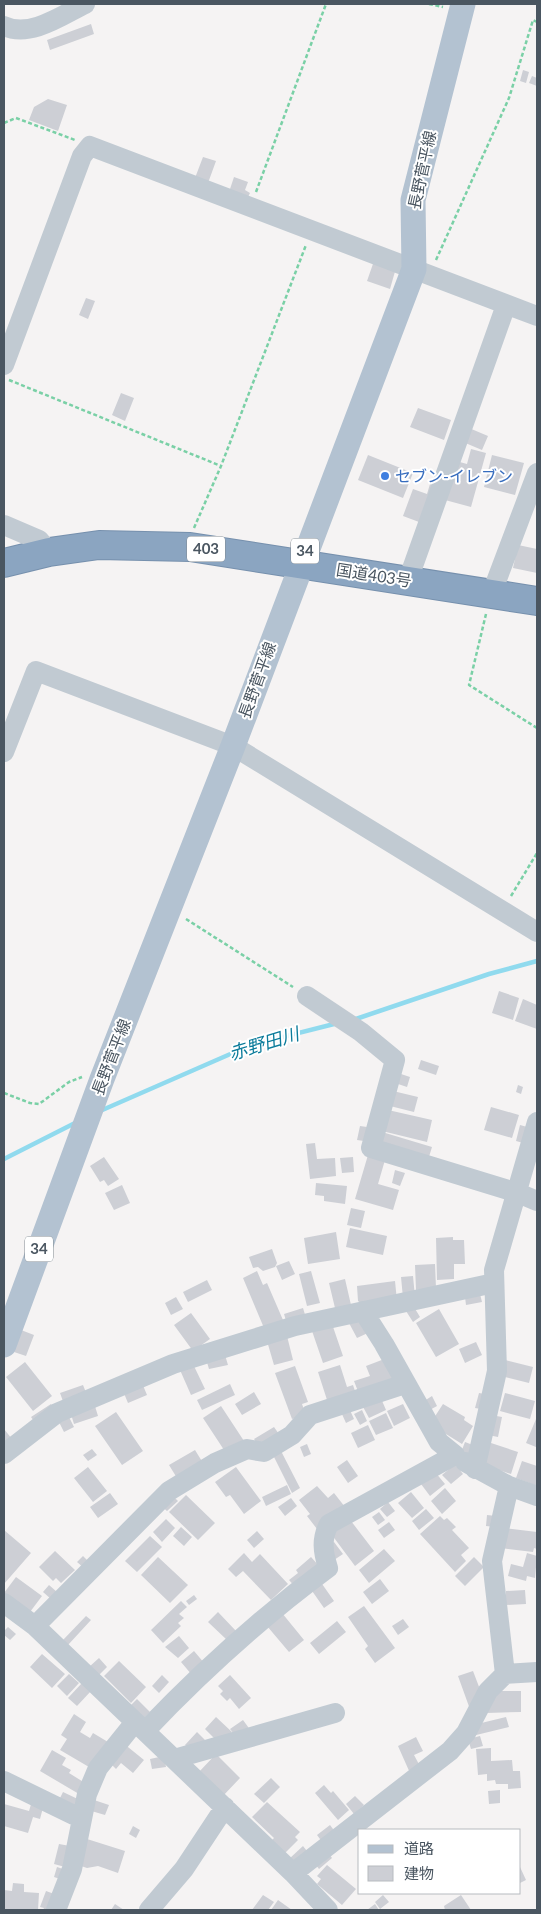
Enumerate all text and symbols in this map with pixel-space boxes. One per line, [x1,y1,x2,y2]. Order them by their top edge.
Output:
street label: 長野菅平線 [404,129,439,211]
place label: セブン-イレブン [395,466,513,485]
marker: セブン-イレブン [379,470,391,482]
road number: 403 [187,536,225,562]
road number: 34 [291,538,319,564]
street label: 国道403号 [335,559,413,590]
street label: 長野菅平線 [234,639,279,721]
street label: 長野菅平線 [87,1016,134,1098]
water label: 赤野田川 [226,1021,303,1064]
road number: 34 [25,1236,53,1262]
legend [358,1829,521,1894]
text: 道路 [404,1839,434,1857]
text: 建物 [404,1864,434,1882]

